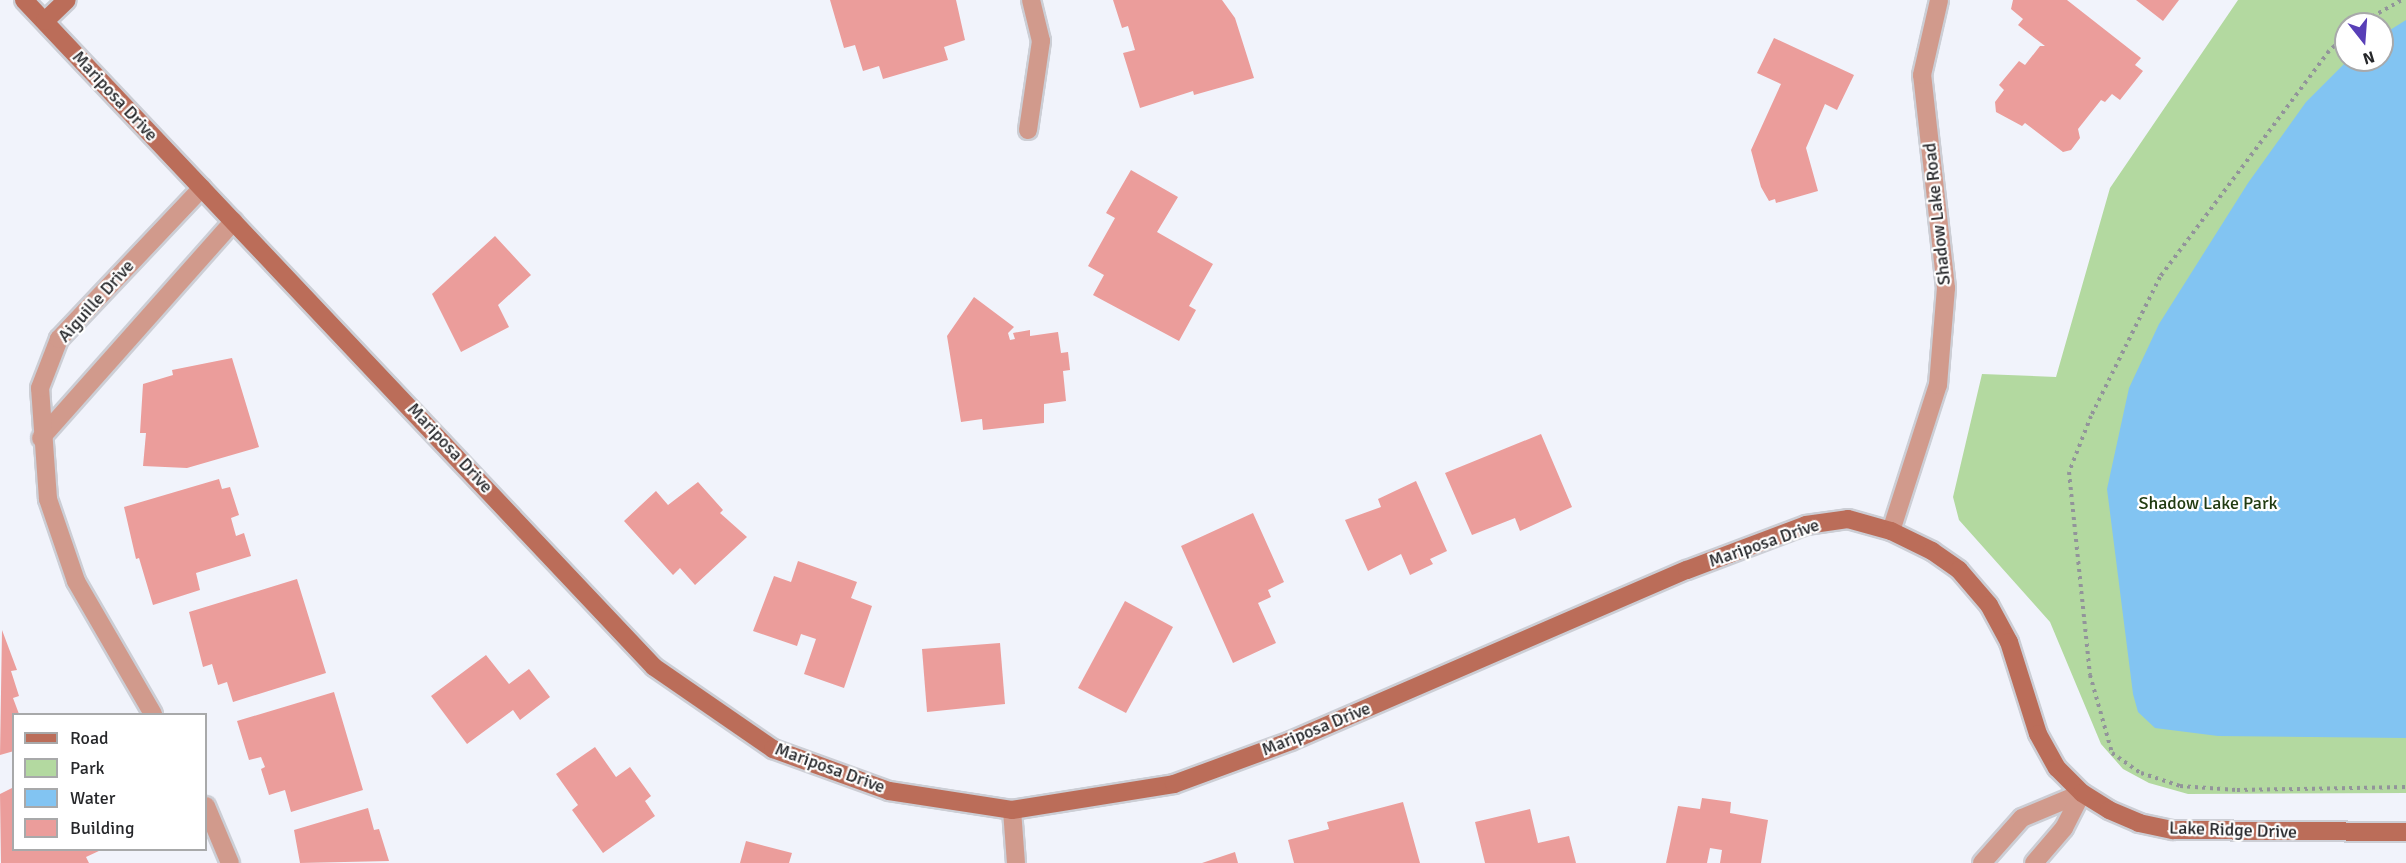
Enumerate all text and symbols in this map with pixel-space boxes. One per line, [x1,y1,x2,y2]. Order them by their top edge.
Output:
north arrow [2334,12,2394,72]
street label: Mariposa Drive [68,46,162,146]
text: N [2360,46,2377,68]
street label: Shadow Lake Road [1919,142,1955,286]
street label: Aiguille Drive [53,255,139,347]
street label: Mariposa Drive [403,398,497,498]
park label: Shadow Lake Park [2138,492,2278,514]
street label: Mariposa Drive [1706,514,1822,572]
street label: Mariposa Drive [1258,697,1374,761]
legend [12,713,207,851]
text: Road [70,727,109,749]
street label: Mariposa Drive [772,738,888,798]
text: Park [70,757,105,779]
text: Water [70,787,115,809]
text: Building [70,817,134,839]
street label: Lake Ridge Drive [2169,817,2297,843]

